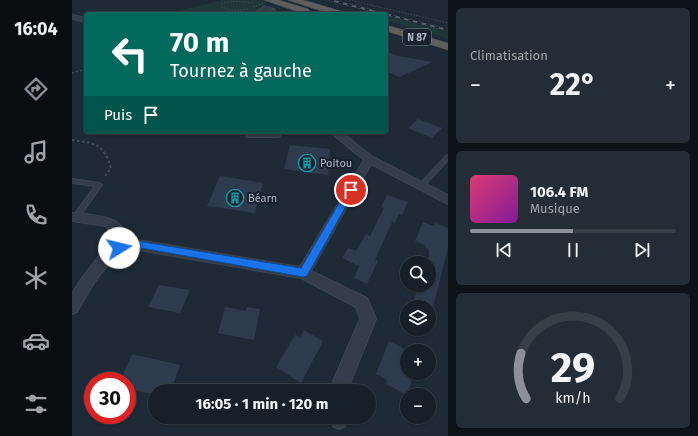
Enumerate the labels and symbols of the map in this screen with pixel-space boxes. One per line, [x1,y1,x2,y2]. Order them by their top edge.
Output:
road number: N 87 [403,29,431,45]
building icon: Poitou [297,153,317,173]
place label: Poitou [320,157,352,170]
pin [334,173,368,207]
building icon: Béarn [225,188,245,208]
place label: Béarn [248,192,277,205]
position arrow [98,227,140,269]
speed limit sign: 30 [84,372,136,424]

